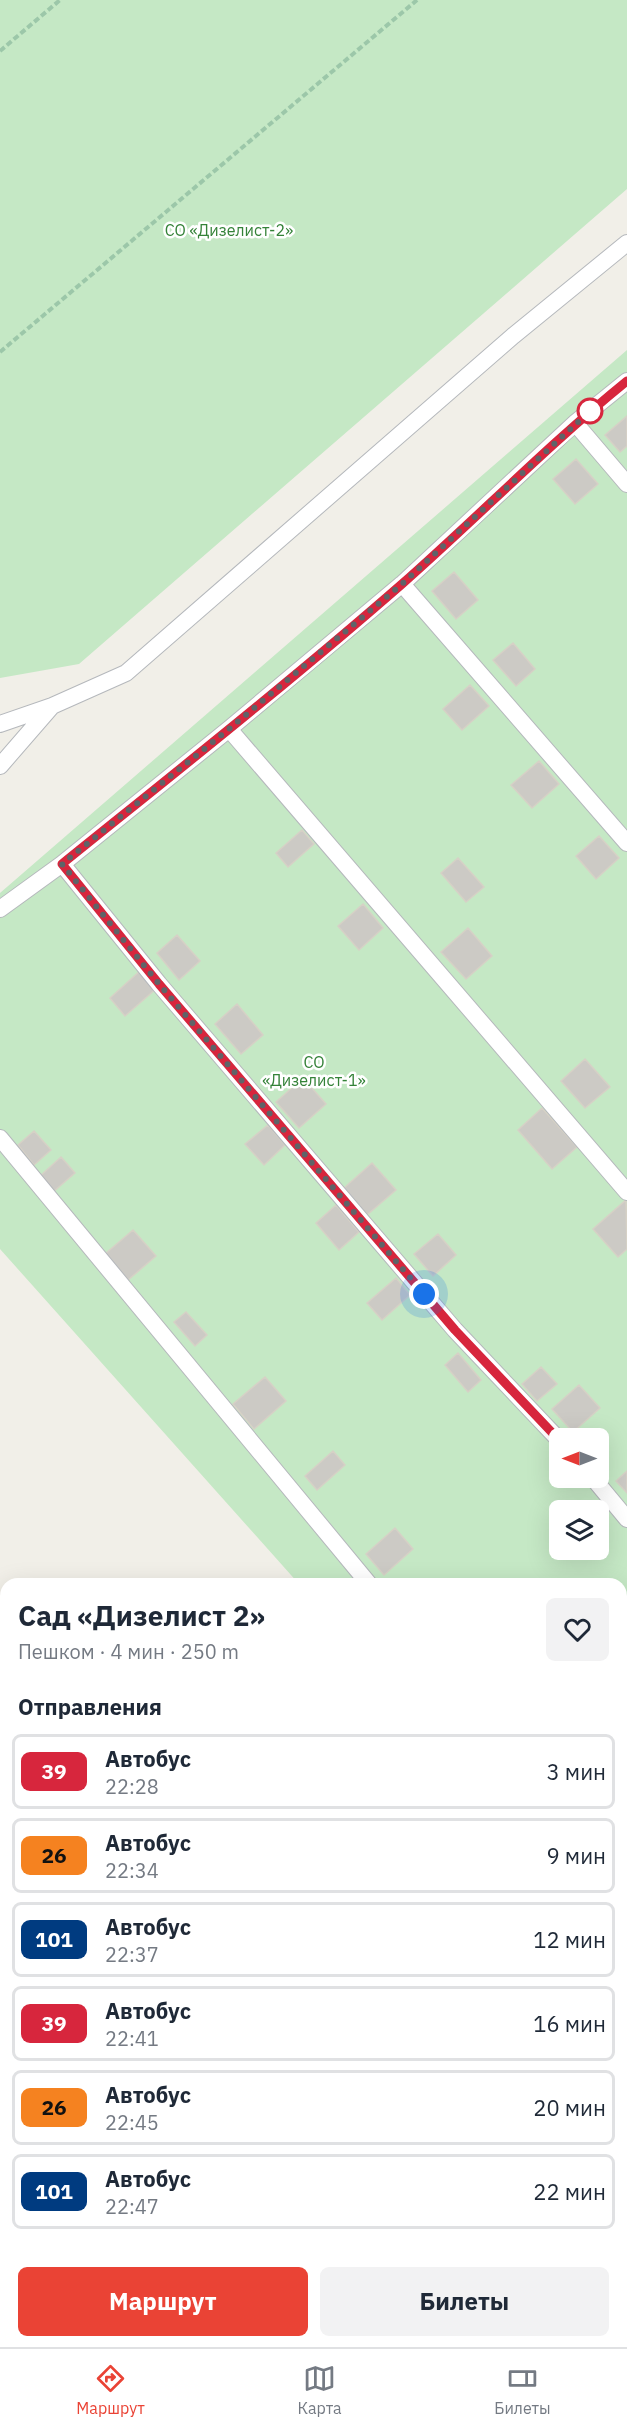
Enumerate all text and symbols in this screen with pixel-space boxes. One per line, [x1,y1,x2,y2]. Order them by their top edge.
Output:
park label: СО «Дизелист-2» [165,220,293,240]
unlabelled marker [577,398,603,424]
park label: СО «Дизелист-1» [262,1052,366,1090]
your location [409,1279,439,1309]
north arrow [549,1428,609,1488]
map controls [549,1428,609,1560]
button: layers [549,1500,609,1560]
text: Сад «Дизелист 2» [18,1597,265,1634]
button: heart [546,1598,609,1661]
text: Пешком · 4 мин · 250 m [18,1638,239,1665]
text: Отправления [18,1692,162,1721]
text: Автобус [105,1744,191,1773]
text: 39 [41,1757,67,1785]
text: 3 мин [546,1757,606,1786]
text: 22:28 [105,1773,159,1800]
text: Автобус [105,1828,191,1857]
text: 26 [41,1841,67,1869]
text: 9 мин [546,1841,606,1870]
text: 22:34 [105,1857,159,1884]
text: Автобус [105,1912,191,1941]
text: 101 [35,1925,73,1953]
text: 12 мин [533,1925,606,1954]
text: 22:37 [105,1941,159,1968]
text: Автобус [105,1996,191,2025]
text: 39 [41,2009,67,2037]
text: 16 мин [533,2009,606,2038]
text: 22:41 [105,2025,159,2052]
text: Автобус [105,2080,191,2109]
text: 26 [41,2093,67,2121]
text: 20 мин [533,2093,606,2122]
text: 22:45 [105,2109,159,2136]
text: Автобус [105,2164,191,2193]
text: 101 [35,2177,73,2205]
text: 22 мин [533,2177,606,2206]
text: 22:47 [105,2193,159,2220]
button: Маршрут [18,2267,308,2336]
button: Билеты [320,2267,609,2336]
tab: Маршрут [76,2362,145,2418]
tab: Карта [298,2362,342,2418]
tab: Билеты [494,2362,551,2418]

